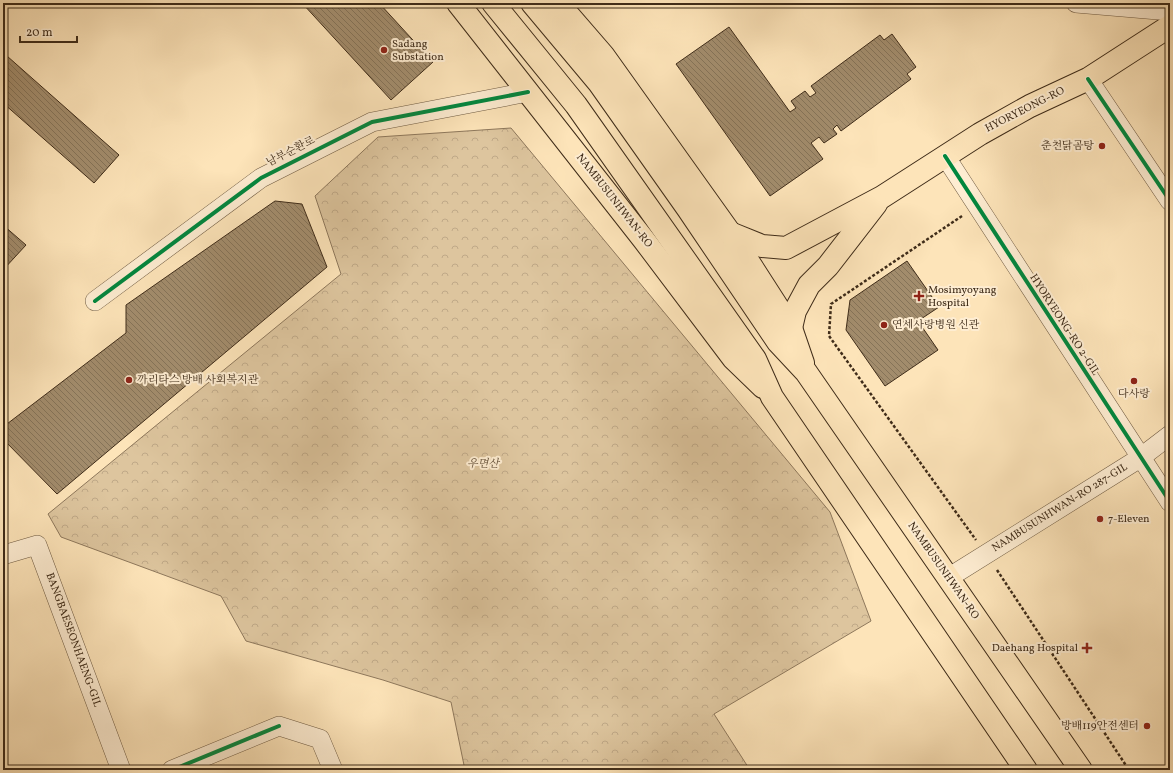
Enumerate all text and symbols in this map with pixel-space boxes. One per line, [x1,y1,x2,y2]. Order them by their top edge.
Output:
scale bar [20,18,77,44]
text: 20 m [26,25,53,41]
place label: Sadang Substation [392,37,444,65]
marker: Sadang Substation [379,45,389,55]
street label: HYORYEONG-RO [983,83,1067,137]
street label: 남부순환로 [264,133,318,171]
place label: 춘천닭곰탕 [1041,139,1094,154]
marker: 춘천닭곰탕 [1097,141,1107,151]
street label: NAMBUSUNHWAN-RO [572,151,656,251]
street label: HYORYEONG-RO 2-GIL [1025,271,1103,379]
place label: Mosimyoyang Hospital [928,283,997,311]
marker: Mosimyoyang Hospital [913,290,925,302]
place label: 연세사랑병원 신관 [892,318,980,333]
marker: 연세사랑병원 신관 [879,320,889,330]
place label: 까리타스 방배 사회복지관 [137,373,259,388]
marker: 까리타스 방배 사회복지관 [124,375,134,385]
marker: 다사랑 [1129,376,1139,386]
place label: 다사랑 [1118,387,1150,402]
park label: 우면산 [467,457,500,472]
street label: NAMBUSUNHWAN-RO 287-GIL [989,460,1131,556]
place label: 7-Eleven [1108,512,1150,527]
marker: 7-Eleven [1095,514,1105,524]
street label: NAMBUSUNHWAN-RO [904,519,982,623]
street label: BANGBAESEONHAENG-GIL [42,571,104,709]
place label: Daehang Hospital [992,641,1078,656]
marker: Daehang Hospital [1081,642,1093,654]
place label: 방배119안전센터 [1061,719,1139,734]
marker: 방배119안전센터 [1142,721,1152,731]

